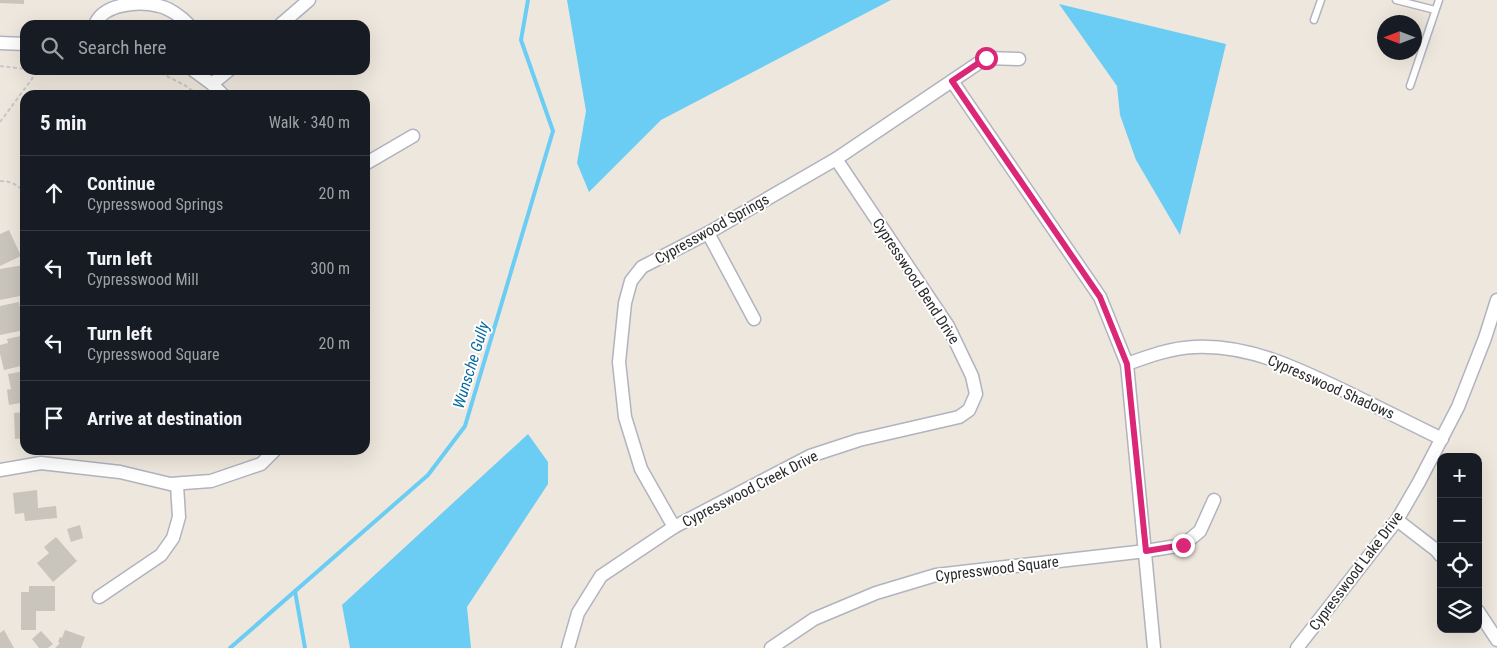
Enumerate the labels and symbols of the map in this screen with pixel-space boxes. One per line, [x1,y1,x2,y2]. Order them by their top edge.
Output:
north arrow [1377,15,1422,60]
route start [975,47,998,70]
street label: Cypresswood Springs [652,190,772,268]
street label: Cypresswood Bend Drive [869,215,963,347]
water label: Wunsche Gully [449,319,493,411]
street label: Cypresswood Shadows [1265,351,1397,423]
street label: Cypresswood Creek Drive [679,447,821,531]
street label: Cypresswood Lake Drive [1305,508,1407,634]
route end [1172,534,1195,557]
street label: Cypresswood Square [934,553,1060,585]

